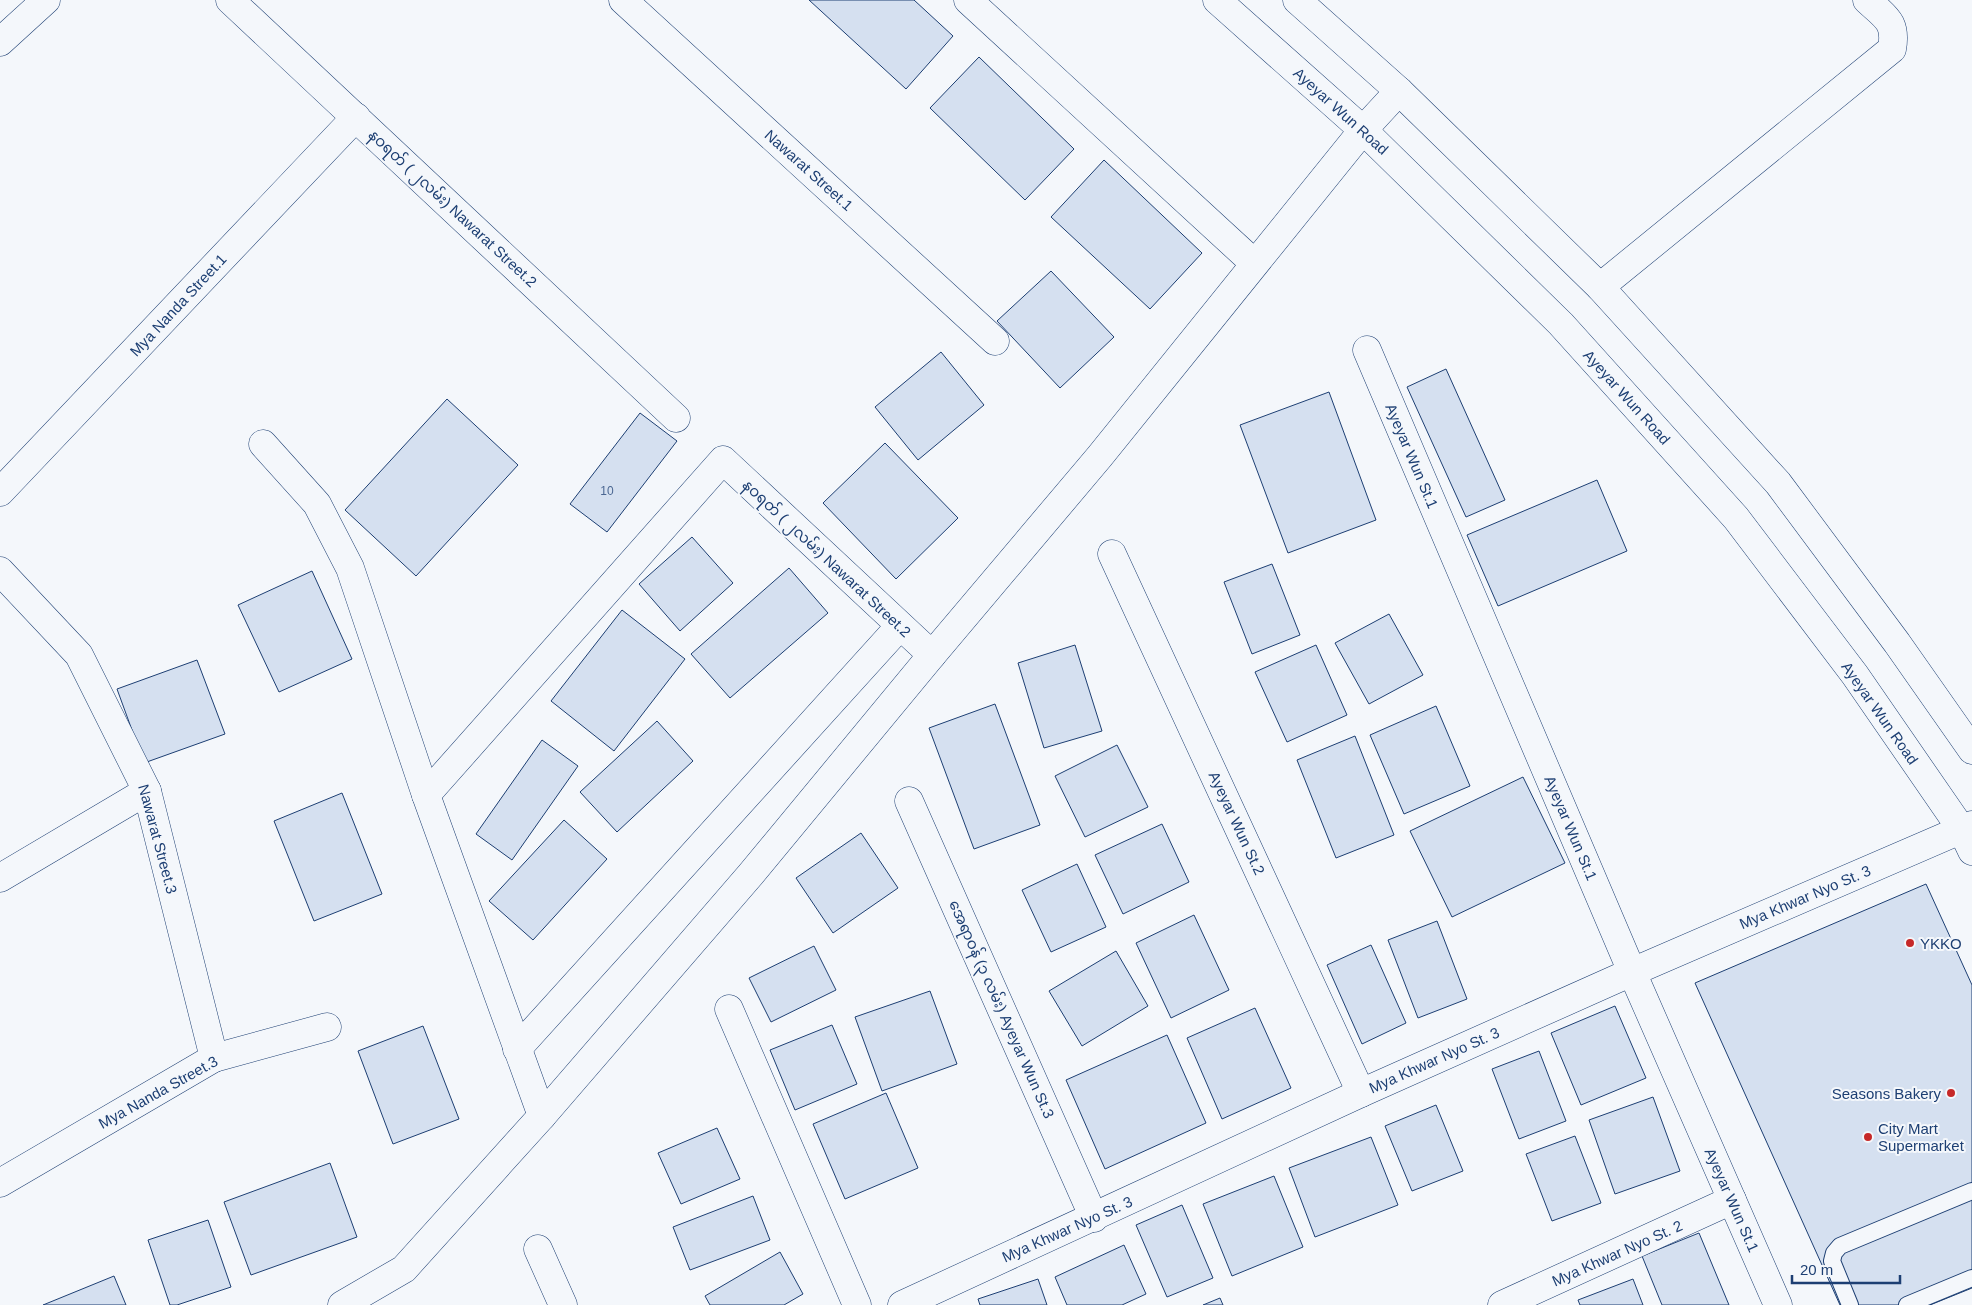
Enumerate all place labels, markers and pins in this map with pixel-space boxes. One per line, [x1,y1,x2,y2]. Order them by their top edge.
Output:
place label: YKKO [1920,935,1962,952]
marker: YKKO [1904,937,1916,949]
place label: Seasons Bakery [1832,1085,1941,1102]
marker: Seasons Bakery [1945,1087,1957,1099]
place label: City Mart Supermarket [1878,1120,1965,1154]
marker: City Mart Supermarket [1862,1131,1874,1143]

